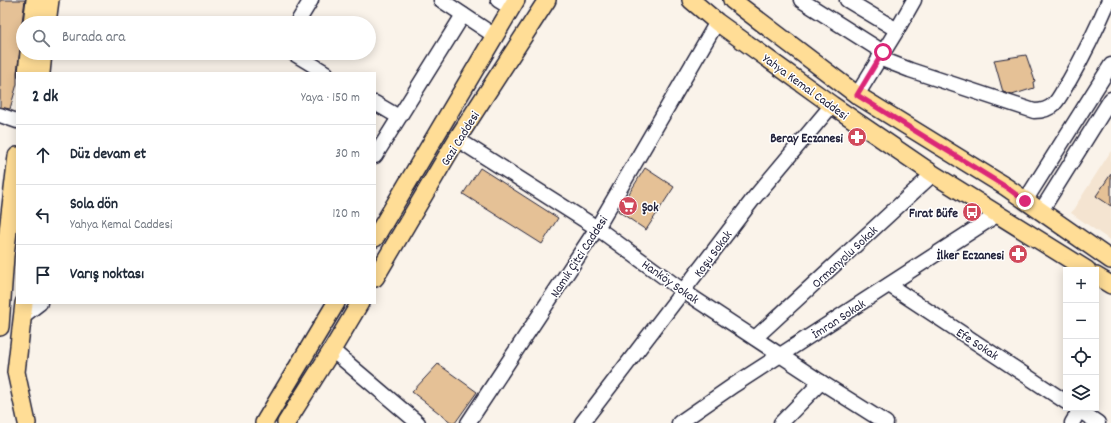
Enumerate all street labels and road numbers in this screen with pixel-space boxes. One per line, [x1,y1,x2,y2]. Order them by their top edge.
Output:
street label: Yahya Kemal Caddesi [758,50,852,126]
street label: Gazi Caddesi [437,108,486,170]
street label: Namık Çitci Caddesi [546,212,614,302]
street label: Ormanyolu Sokak [808,222,883,294]
street label: Koşu Sokak [690,227,738,282]
street label: Hanköy Sokak [637,256,702,310]
street label: İmran Sokak [809,296,870,345]
street label: Efe Sokak [952,324,1002,366]

